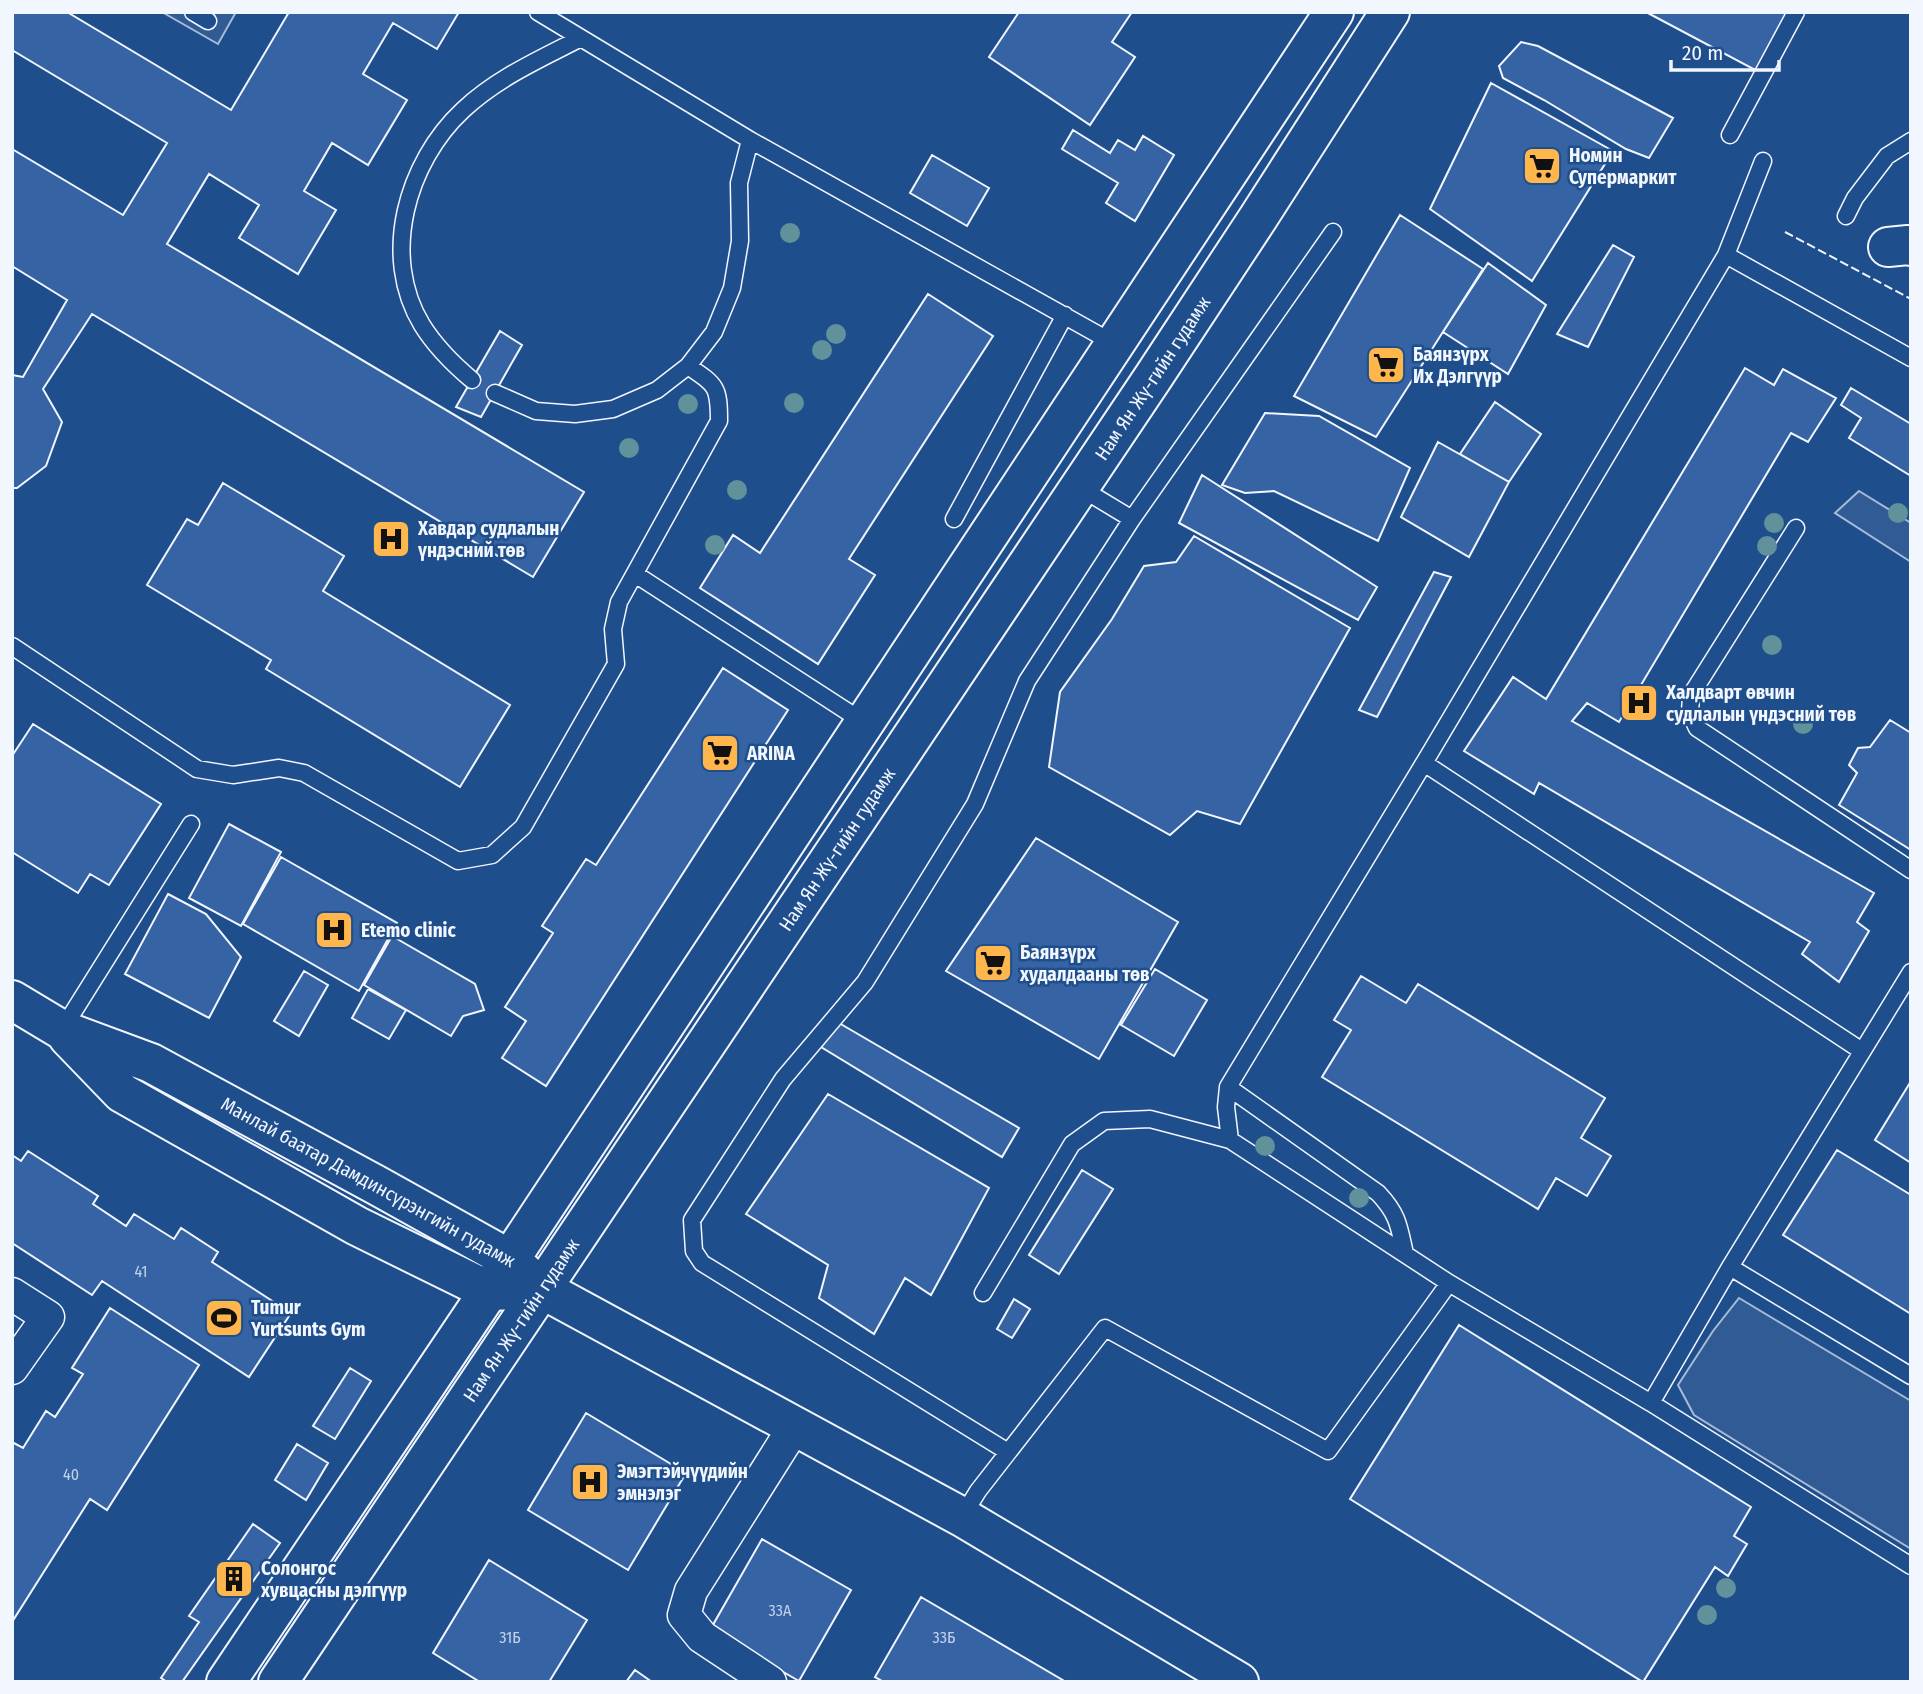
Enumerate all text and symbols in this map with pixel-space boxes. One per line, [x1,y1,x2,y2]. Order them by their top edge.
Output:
scale bar [1671,28,1780,72]
text: 20 m [1682,40,1723,66]
place label: Номин Супермаркит [1569,144,1677,189]
supermarket icon: Номин Супермаркит [1521,145,1563,187]
street label: Нам Ян Жү-гийн гудамж [1090,292,1215,464]
place label: Баянзүрх Их Дэлгүүр [1413,343,1502,388]
supermarket icon: Баянзүрх Их Дэлгүүр [1365,344,1407,386]
place label: Хавдар судлалын үндэсний төв [417,517,559,562]
hospital icon: Хавдар судлалын үндэсний төв [370,518,412,560]
place label: Халдварт өвчин судлалын үндэсний төв [1665,681,1857,726]
hospital icon: Халдварт өвчин судлалын үндэсний төв [1618,682,1660,724]
supermarket icon: ARINA [699,732,741,774]
place label: ARINA [746,742,795,765]
street label: Нам Ян Жү-гийн гудамж [774,763,900,935]
hospital icon: Etemo clinic [313,909,355,951]
place label: Etemo clinic [361,919,457,942]
place label: Баянзүрх худалдааны төв [1019,941,1150,986]
supermarket icon: Баянзүрх худалдааны төв [972,942,1014,984]
street label: Манлай баатар Дамдинсүрэнгийн гудамж [217,1092,520,1272]
street label: Нам Ян Жү-гийн гудамж [458,1234,584,1406]
house number: 41 [134,1262,148,1281]
place label: Tumur Yurtsunts Gym [250,1296,366,1341]
sports icon: Tumur Yurtsunts Gym [203,1297,245,1339]
place label: Эмэгтэйчүүдийн эмнэлэг [617,1460,748,1505]
hospital icon: Эмэгтэйчүүдийн эмнэлэг [569,1461,611,1503]
house number: 40 [63,1465,79,1484]
place label: Солонгос хувцасны дэлгүүр [260,1557,407,1602]
building icon: Солонгос хувцасны дэлгүүр [213,1558,255,1600]
house number: 33А [769,1601,792,1620]
house number: 31Б [499,1628,521,1647]
house number: 33Б [933,1628,955,1647]

